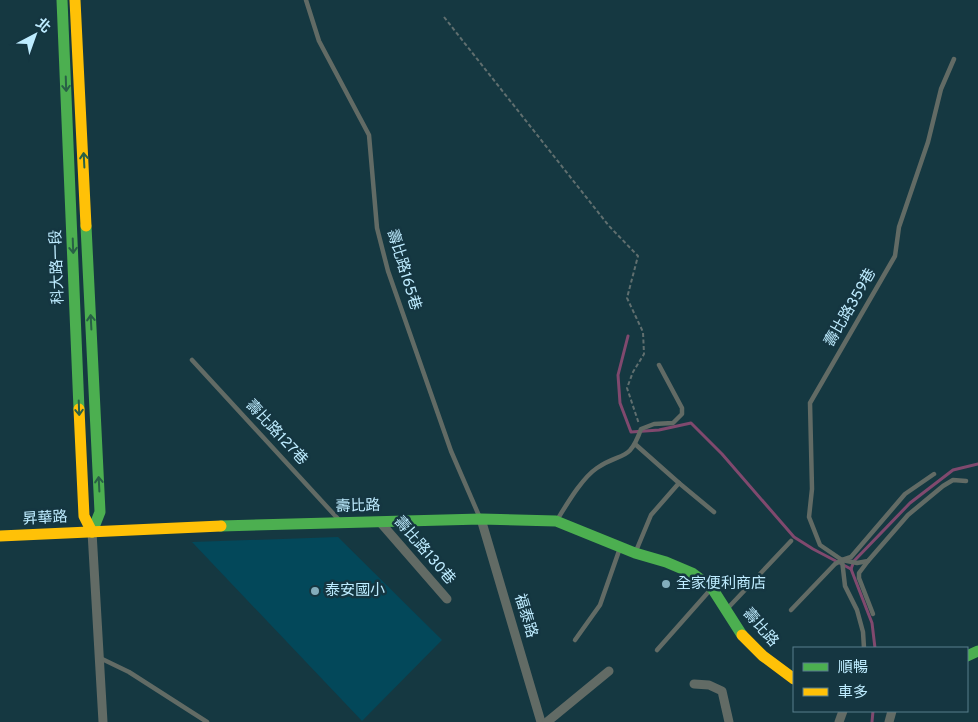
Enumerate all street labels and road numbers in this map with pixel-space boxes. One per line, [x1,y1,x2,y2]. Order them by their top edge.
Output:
street label: 壽比路165巷 [382,227,424,313]
street label: 科大路一段 [47,229,69,305]
street label: 壽比路359巷 [821,266,881,350]
street label: 壽比路127巷 [241,396,311,470]
street label: 壽比路 [335,497,381,517]
street label: 昇華路 [22,508,68,530]
street label: 壽比路130巷 [389,513,459,589]
street label: 福泰路 [509,591,542,640]
street label: 壽比路 [738,605,782,651]

